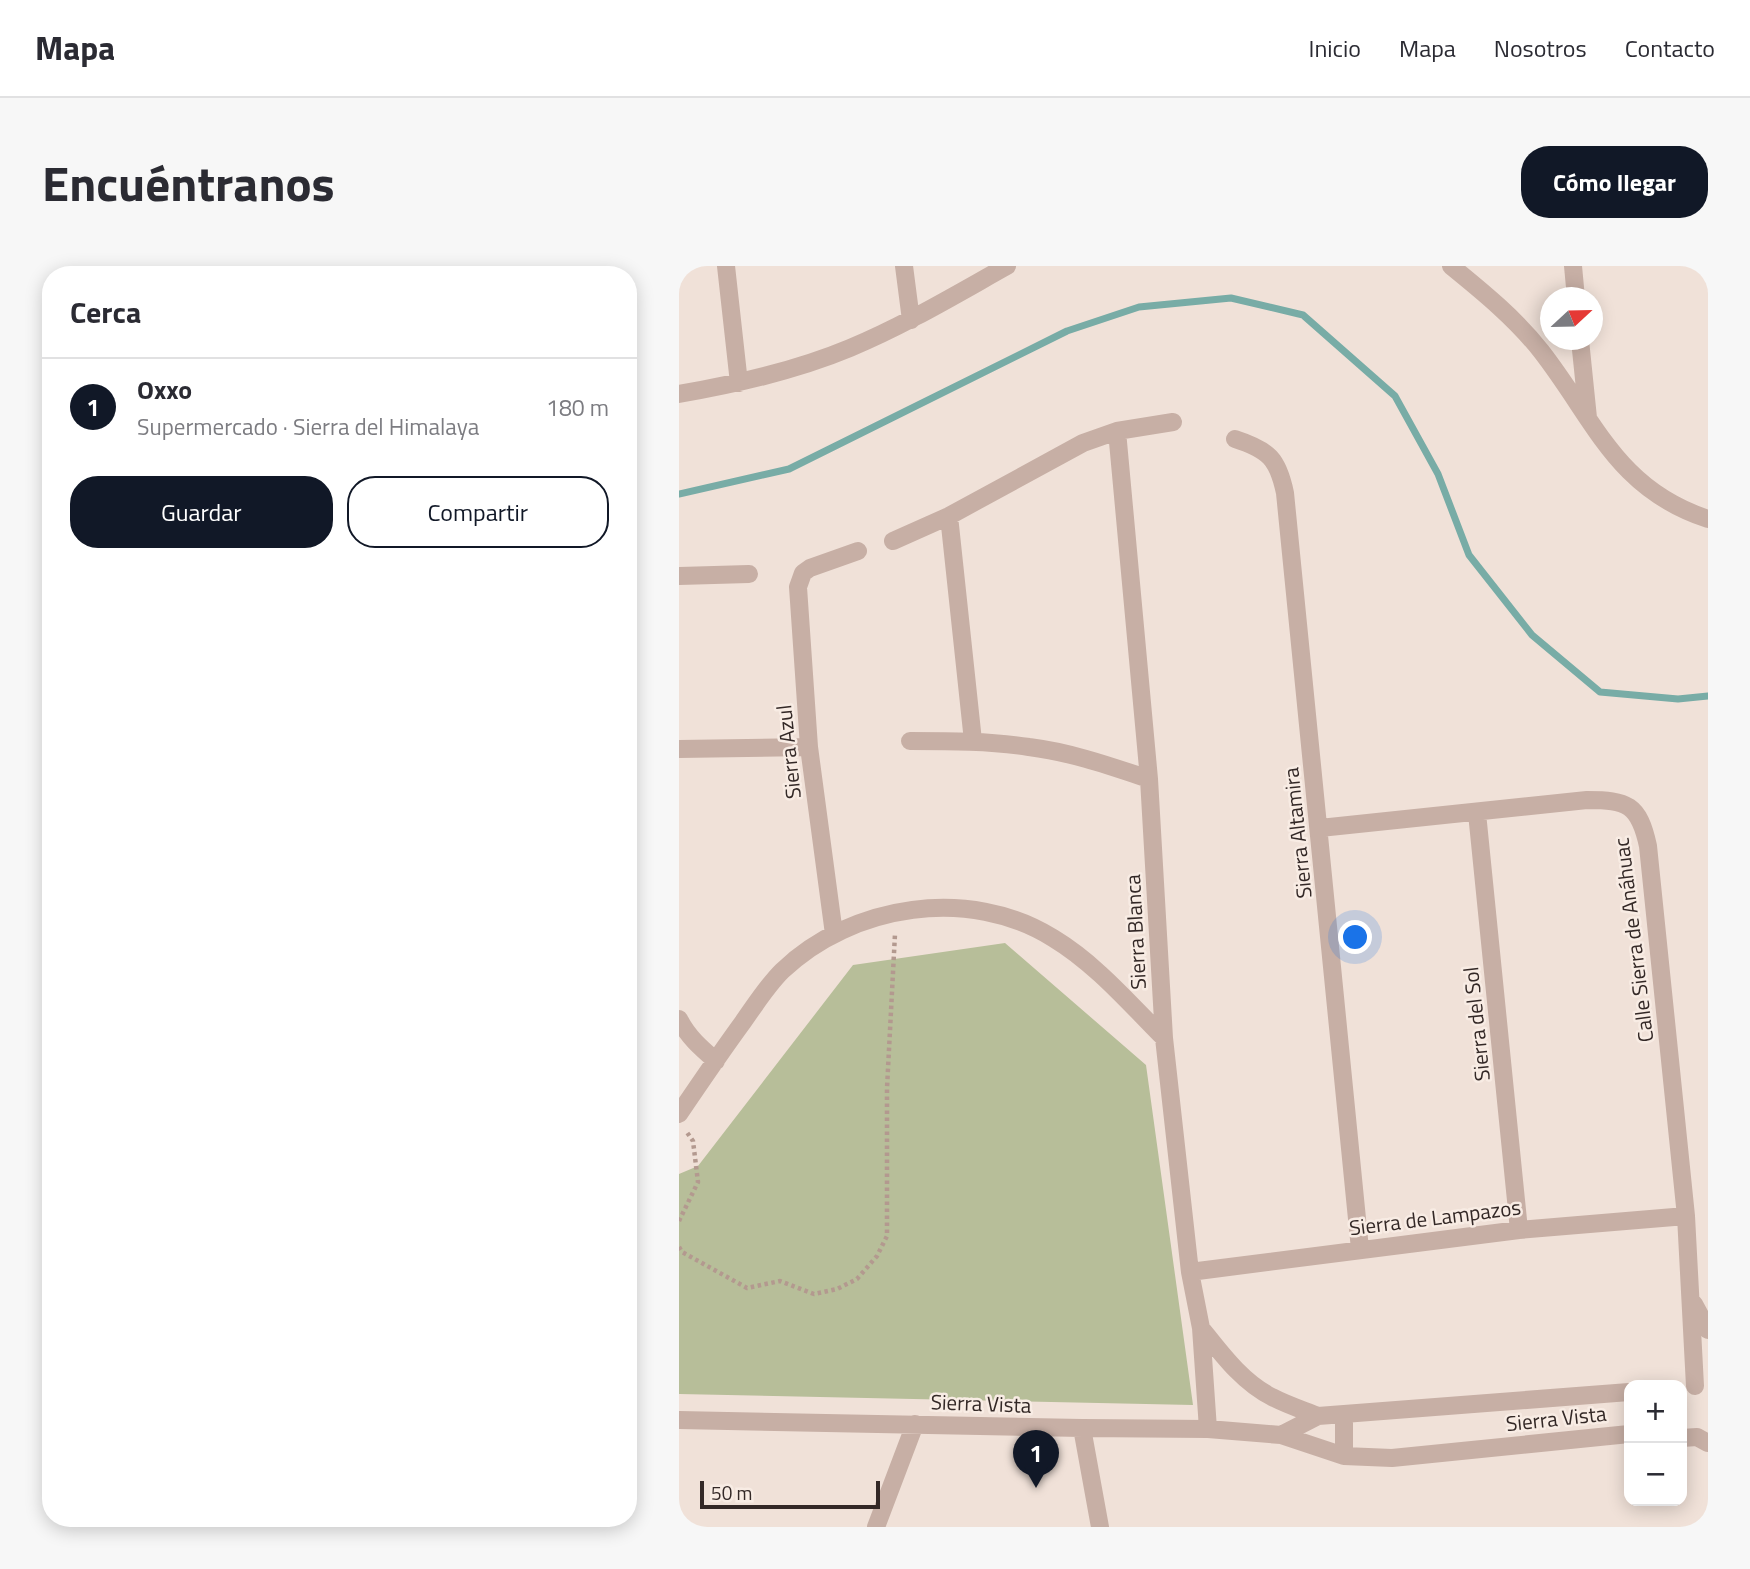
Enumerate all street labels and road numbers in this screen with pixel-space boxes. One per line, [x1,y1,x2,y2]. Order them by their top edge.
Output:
street label: Sierra Azul [767,703,809,801]
street label: Sierra Altamira [1274,765,1320,900]
street label: Calle Sierra de Anáhuac [1605,836,1661,1044]
street label: Sierra Blanca [1116,873,1154,991]
street label: Sierra del Sol [1454,965,1498,1083]
street label: Sierra de Lampazos [1347,1191,1523,1243]
street label: Sierra Vista [930,1385,1032,1421]
street label: Sierra Vista [1504,1397,1608,1439]

